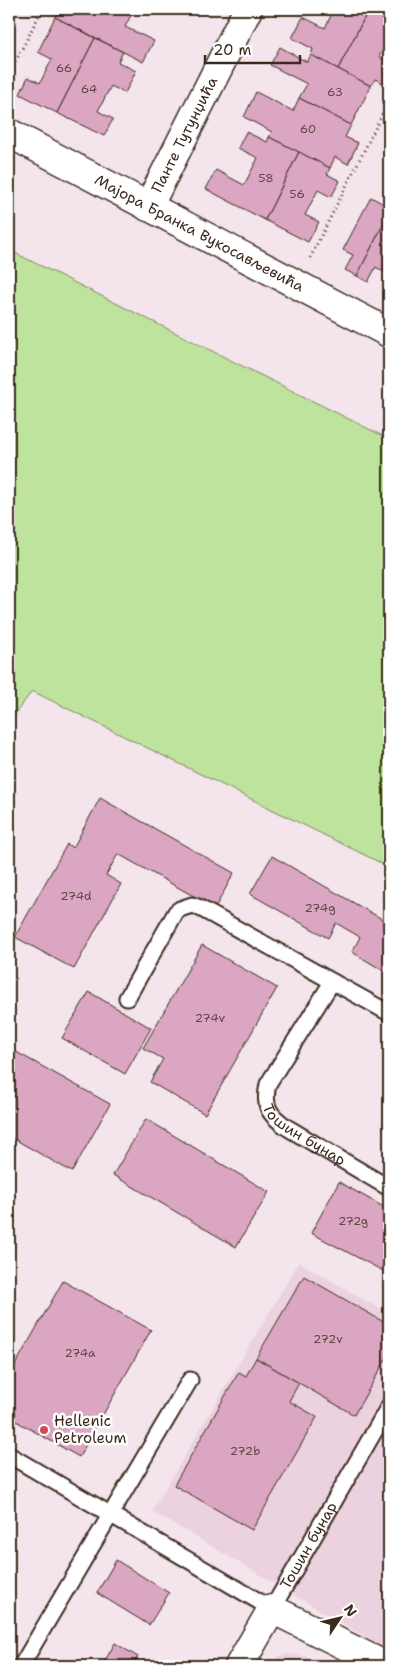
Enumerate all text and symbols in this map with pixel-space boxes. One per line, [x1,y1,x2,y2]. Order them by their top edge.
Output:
scale bar [205,32,300,64]
text: 20 m [213,40,252,60]
house number: 66 [56,60,72,76]
street label: Панте Тутунџића [147,73,222,196]
house number: 64 [81,81,97,97]
house number: 63 [327,84,343,100]
house number: 60 [300,121,316,137]
street label: Мајора Бранка Вукосављевића [91,170,308,297]
house number: 58 [258,170,274,186]
house number: 56 [289,186,305,202]
house number: 274d [60,888,92,904]
house number: 274g [304,900,336,916]
house number: 274v [195,1010,226,1026]
street label: Тошин бунар [258,1101,349,1170]
house number: 272g [338,1213,368,1229]
house number: 272v [313,1331,343,1347]
house number: 274a [64,1345,96,1361]
place label: Hellenic Petroleum [54,1411,126,1448]
marker: Hellenic Petroleum [38,1424,50,1436]
house number: 272b [230,1443,260,1459]
street label: Тошин бунар [276,1498,342,1593]
north arrow [316,1592,366,1642]
text: N [340,1601,361,1620]

